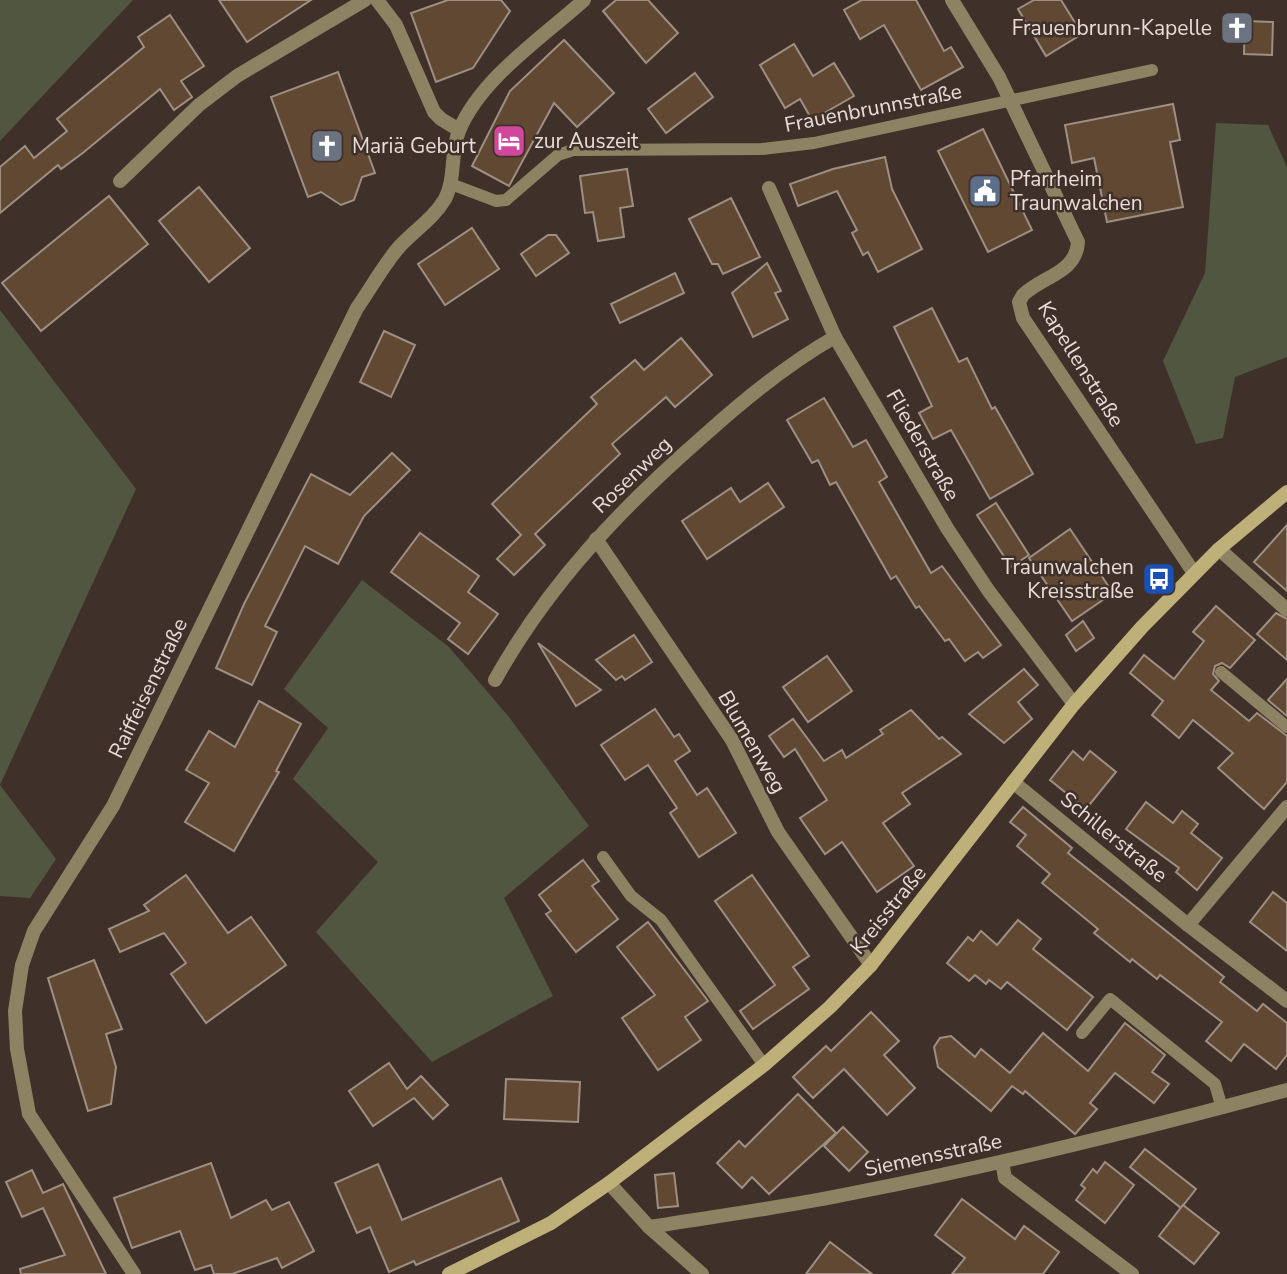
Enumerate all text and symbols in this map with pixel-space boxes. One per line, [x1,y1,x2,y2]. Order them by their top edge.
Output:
church icon: Frauenbrunn-Kapelle [1218,9,1256,47]
place label: Frauenbrunn-Kapelle [1012,14,1212,42]
street label: Frauenbrunnstraße [782,77,964,139]
hotel icon: zur Auszeit [490,122,528,160]
church icon: Mariä Geburt [308,127,346,165]
place label: zur Auszeit [534,127,639,155]
place label: Mariä Geburt [352,132,477,160]
place label: Pfarrheim Traunwalchen [1010,165,1143,217]
public building icon: Pfarrheim Traunwalchen [966,172,1004,210]
street label: Kapellenstraße [1031,296,1131,432]
street label: Fliederstraße [880,384,966,506]
street label: Rosenweg [586,430,678,520]
place label: Traunwalchen Kreisstraße [1001,553,1134,605]
bus stop icon: Traunwalchen Kreisstraße [1140,560,1178,598]
street label: Raiffeisenstraße [102,613,194,763]
street label: Blumenweg [711,686,793,798]
street label: Schillerstraße [1055,785,1173,889]
street label: Kreisstraße [844,860,932,960]
street label: Siemensstraße [862,1127,1004,1183]

